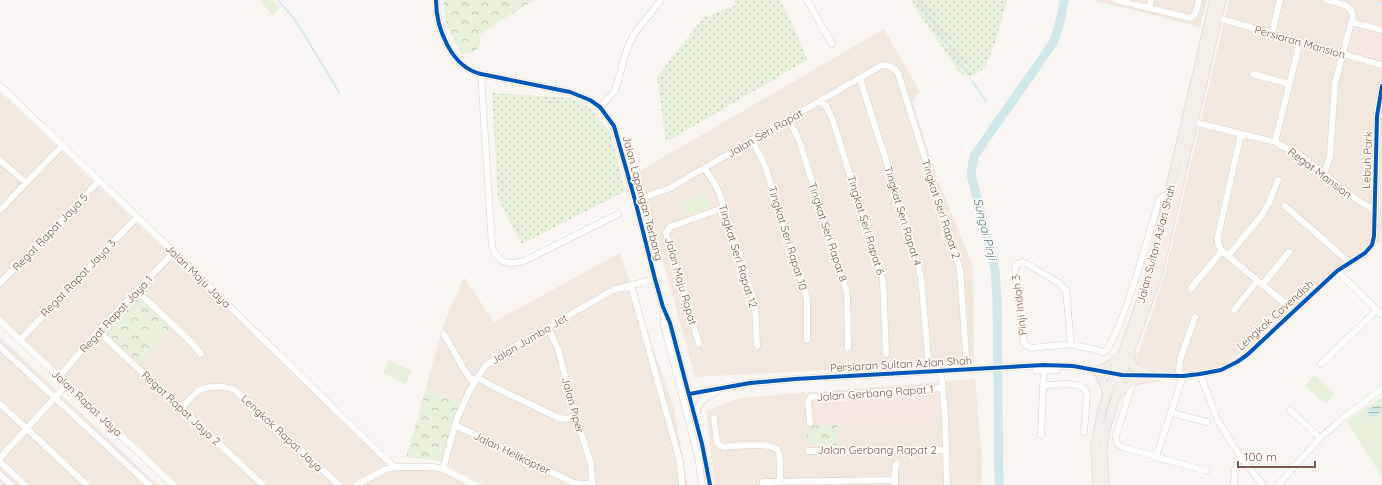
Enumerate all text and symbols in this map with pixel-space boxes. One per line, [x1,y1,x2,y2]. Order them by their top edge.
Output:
street label: Persiaran Mansion [1253,22,1347,62]
street label: Jalan Seri Rapat [725,106,805,160]
street label: Lebuh Park [1359,131,1375,189]
street label: Jalan Lapangan Terbang [620,134,666,262]
street label: Regat Mansion [1285,144,1355,202]
street label: Tingkat Seri Rapat 2 [918,158,964,260]
street label: Tingkat Seri Rapat 4 [881,165,925,268]
street label: Tingkat Seri Rapat 6 [844,173,888,277]
street label: Tingkat Seri Rapat 8 [805,181,851,283]
street label: Jalan Sultan Azlan Shah [1133,183,1179,305]
street label: Tingkat Seri Rapat 10 [765,184,811,292]
street label: Regat Rapat Jaya 5 [9,190,91,274]
water label: Sungai Pinji [971,196,1001,263]
street label: Tingkat Seri Rapat 12 [716,202,760,310]
street label: Jalan Maju Rapat [662,235,700,327]
street label: Regat Rapat Jaya 3 [37,236,119,320]
street label: Jalan Maju Jaya [162,241,234,311]
street label: Regat Rapat Jaya 1 [77,272,155,356]
street label: Pinji Indah 3 [1008,274,1030,336]
street label: Lengkok Cavendish [1234,277,1316,353]
street label: Jalan Jumbo Jet [488,311,570,367]
street label: Persiaran Sultan Azlan Shah [830,353,972,375]
street label: Jalan Rapat Jaya [49,367,125,439]
street label: Regat Rapat Jaya 2 [139,368,223,448]
street label: Jalan Piper [559,375,587,435]
street label: Jalan Gerbang Rapat 1 [816,382,934,404]
street label: Lengkok Rapat Jaya [238,392,326,474]
street label: Jalan Helikopter [471,428,553,478]
street label: Jalan Gerbang Rapat 2 [817,443,937,457]
scale bar [1238,443,1315,469]
text: 100 m [1244,449,1277,464]

